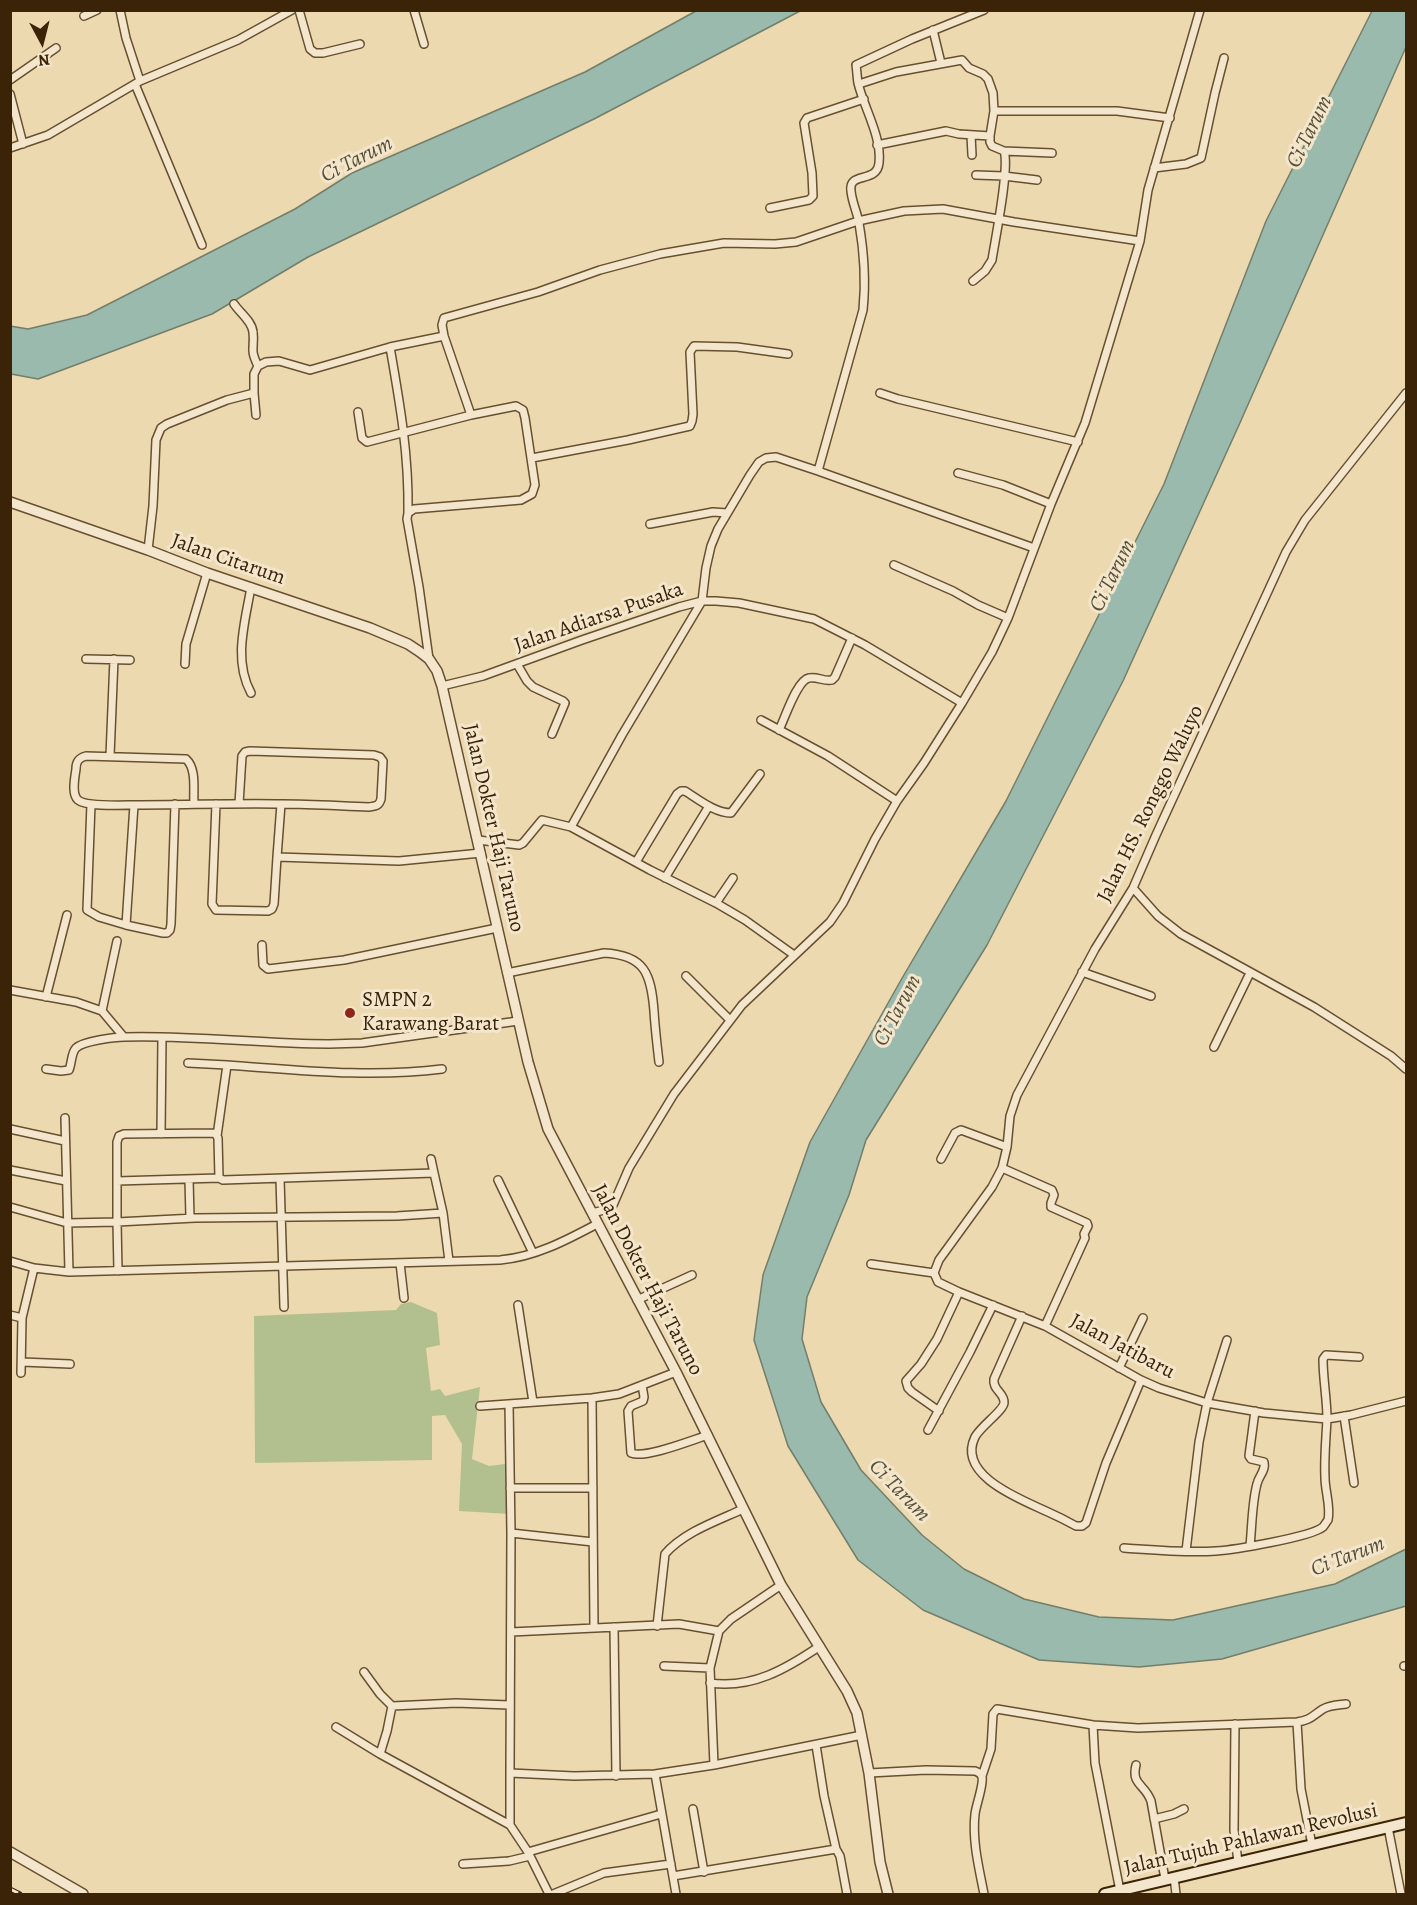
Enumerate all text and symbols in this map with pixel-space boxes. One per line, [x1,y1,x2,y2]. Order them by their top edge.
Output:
north arrow [12,12,72,72]
text: N [37,48,51,71]
water label: Ci Tarum [1281,92,1339,172]
water label: Ci Tarum [317,131,397,189]
street label: Jalan Citarum [168,529,288,591]
water label: Ci Tarum [1084,536,1142,616]
street label: Jalan Adiarsa Pusaka [511,577,687,659]
street label: Jalan HS. Ronggo Waluyo [1092,701,1210,907]
street label: Jalan Dokter Haji Taruno [457,721,529,935]
water label: Ci Tarum [868,971,928,1051]
place label: SMPN 2 Karawang Barat [362,988,499,1038]
marker: SMPN 2 Karawang Barat [343,1006,357,1020]
street label: Jalan Dokter Haji Taruno [586,1180,708,1380]
street label: Jalan Jatibaru [1065,1309,1179,1385]
water label: Ci Tarum [863,1454,935,1528]
water label: Ci Tarum [1307,1531,1389,1583]
street label: Jalan Tujuh Pahlawan Revolusi [1122,1799,1380,1881]

